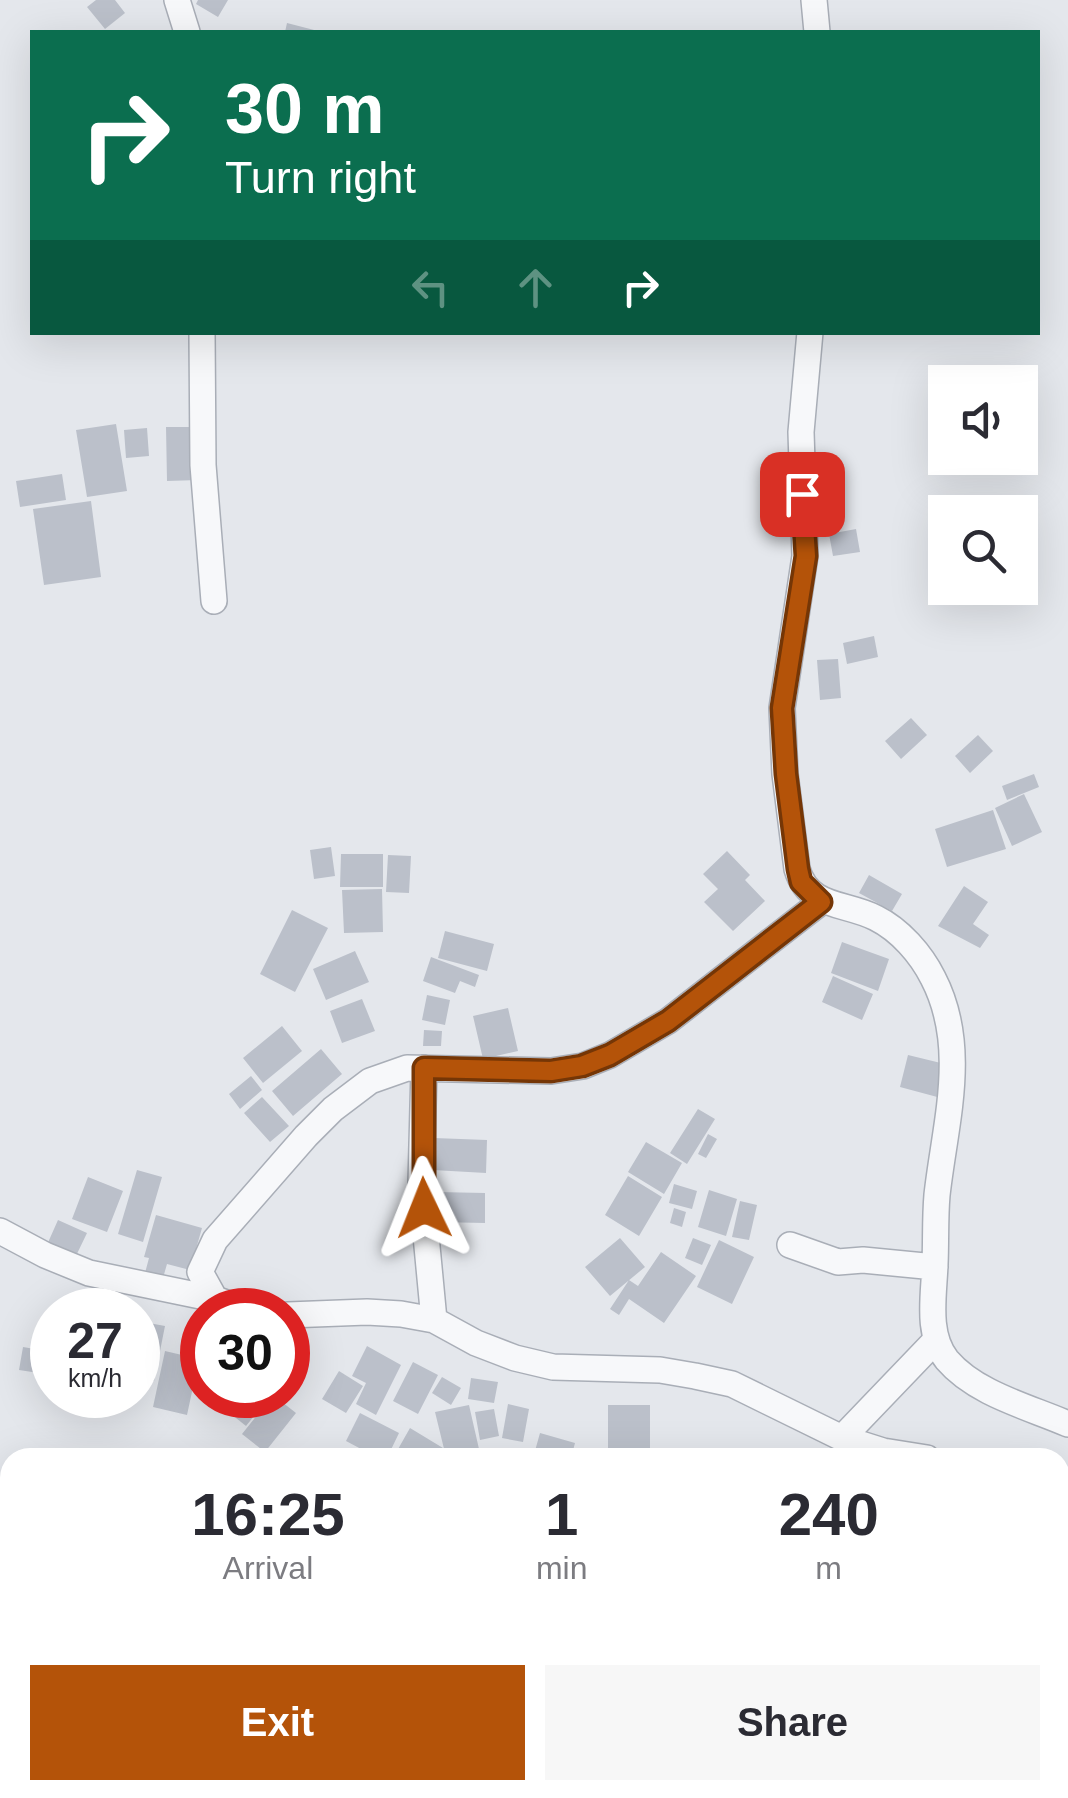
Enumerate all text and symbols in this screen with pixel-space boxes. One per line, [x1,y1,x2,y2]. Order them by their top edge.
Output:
icon: right [60,70,190,200]
text: 30 m [225,70,385,148]
text: Turn right [225,152,416,203]
icon: left [403,260,458,315]
icon: ahead [508,260,563,315]
icon: right [613,260,668,315]
map controls [928,365,1038,605]
button: sound [928,365,1038,475]
pin [760,452,845,537]
icon: arrive [775,467,830,522]
button: search [928,495,1038,605]
position arrow [372,1156,476,1260]
speed limit sign: 30 [180,1288,310,1418]
text: 27 [67,1313,123,1369]
text: km/h [68,1364,122,1392]
text: 16:25 [191,1481,345,1548]
text: 1 [545,1481,578,1548]
text: 240 [779,1481,879,1548]
text: Arrival [223,1550,313,1586]
text: min [536,1550,587,1586]
text: m [815,1550,842,1586]
button: Exit [30,1665,525,1780]
button: Share [545,1665,1040,1780]

